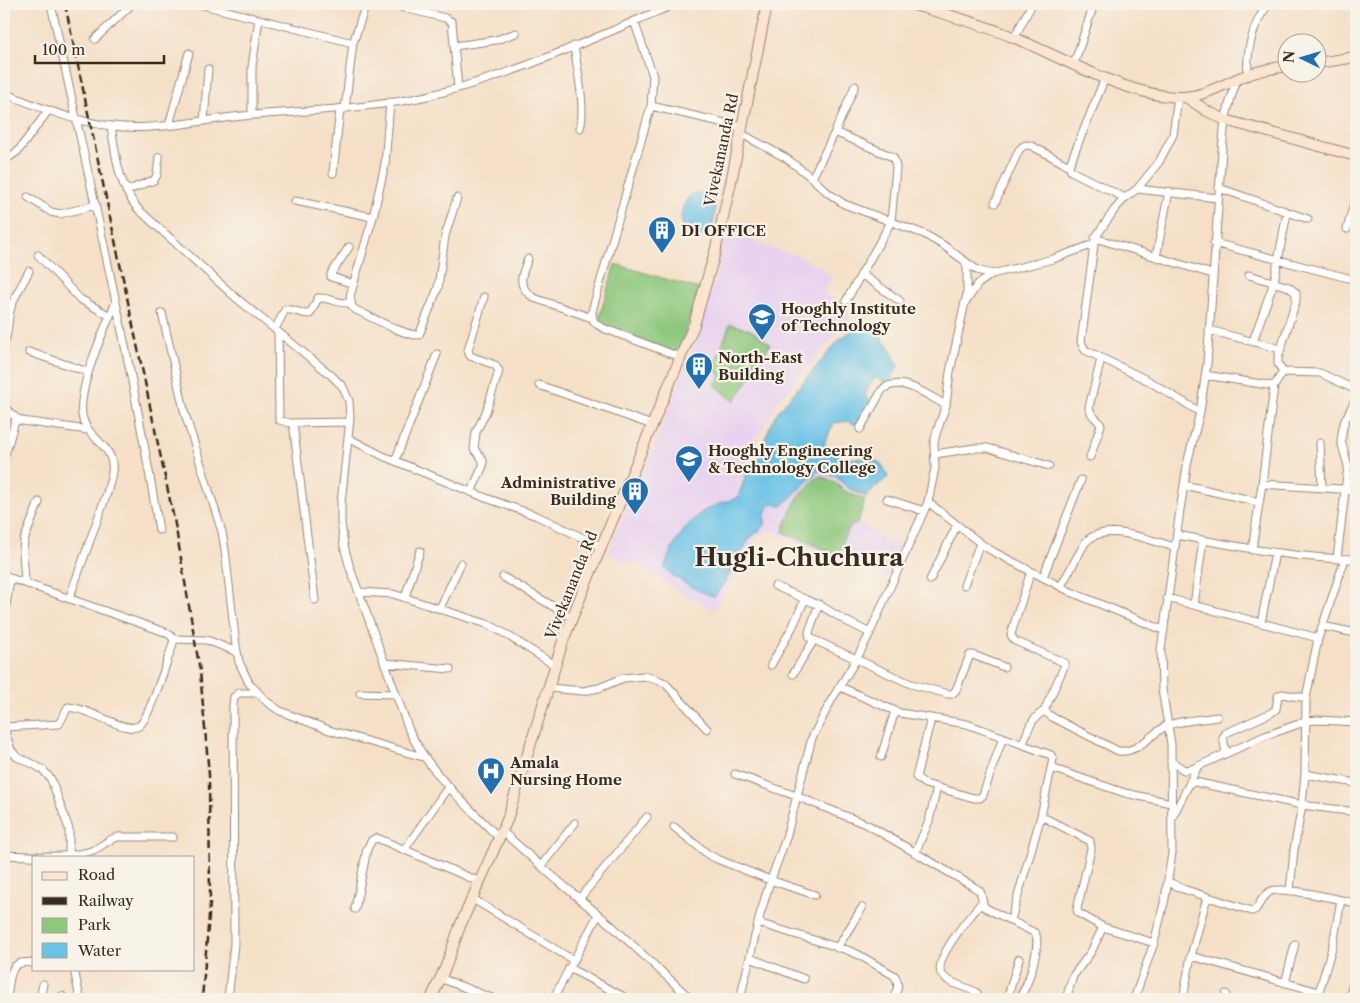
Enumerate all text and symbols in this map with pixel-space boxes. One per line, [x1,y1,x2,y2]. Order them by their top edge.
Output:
scale bar [35,32,164,64]
north arrow [1278,32,1328,82]
text: 100 m [42,40,85,59]
text: N [1280,50,1299,64]
street label: Vivekananda Rd [700,92,742,209]
building icon: DI OFFICE [647,215,677,254]
place label: DI OFFICE [681,221,766,240]
place label: Hooghly Institute of Technology [781,299,916,335]
school or university icon: Hooghly Institute of Technology [747,302,777,341]
place label: North-East Building [718,348,803,384]
building icon: North-East Building [684,351,714,390]
place label: Hooghly Engineering & Technology College [708,441,876,477]
school or university icon: Hooghly Engineering & Technology College [674,444,704,483]
place label: Administrative Building [500,473,616,509]
building icon: Administrative Building [620,476,650,515]
street label: Vivekananda Rd [540,528,601,643]
district label: Hugli-Chuchura [694,542,904,573]
place label: Amala Nursing Home [509,753,622,789]
hospital icon: Amala Nursing Home [476,756,506,795]
legend [32,856,195,970]
text: Road [78,865,115,884]
text: Railway [78,891,134,910]
text: Park [78,915,112,934]
text: Water [77,941,122,960]

